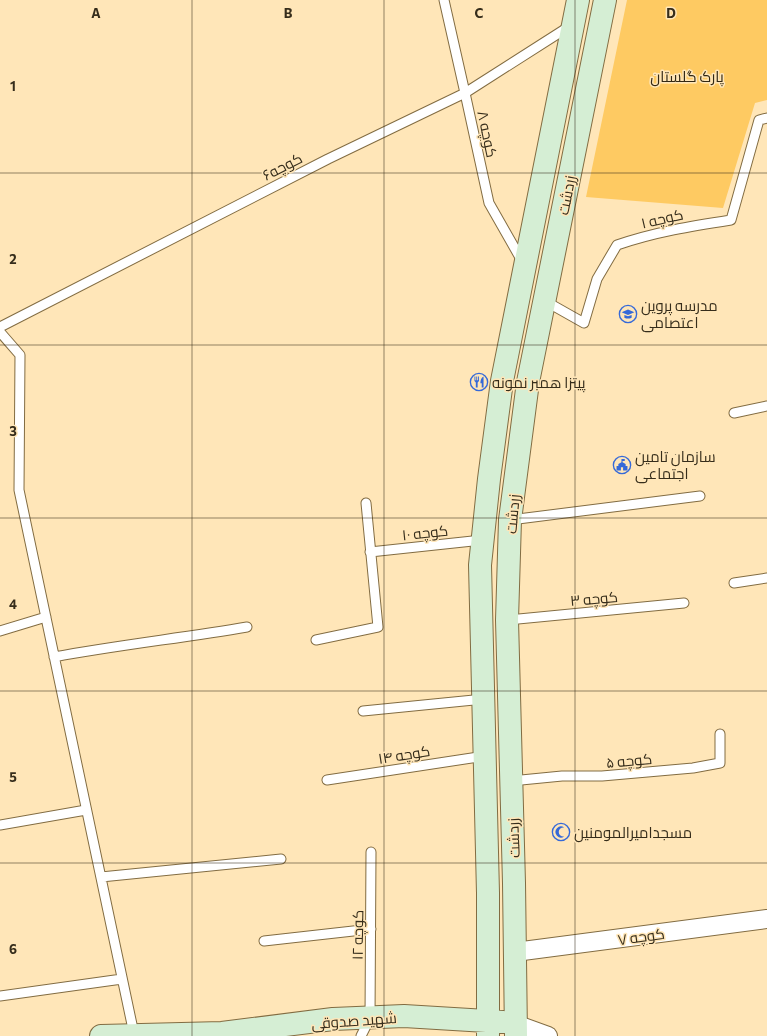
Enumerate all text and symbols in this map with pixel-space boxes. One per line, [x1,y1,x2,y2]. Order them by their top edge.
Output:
text: A [91,5,101,21]
text: B [284,5,293,21]
text: C [475,5,484,21]
text: D [666,5,676,21]
park label: پارک گلستان [650,67,724,87]
text: 1 [10,78,16,94]
street label: کوچه ۸ [472,109,502,159]
street label: کوچه۶ [259,148,306,185]
street label: زردشت [553,174,580,216]
street label: کوچه ۱ [639,204,685,234]
text: 2 [9,251,17,267]
place label: مدرسه پروین اعتصامی [641,296,718,333]
school or university icon: مدرسه پروین اعتصامی [618,304,638,324]
restaurant icon: پیتزا همبر نمونه [469,372,489,392]
place label: پیتزا همبر نمونه [492,373,586,393]
text: 3 [9,423,17,439]
place label: سازمان تامین اجتماعی [635,447,716,484]
public building icon: سازمان تامین اجتماعی [612,455,632,475]
street label: زردشت [501,493,524,535]
street label: کوچه ۱۰ [401,521,449,545]
street label: کوچه ۳ [569,587,619,611]
text: 4 [9,596,17,612]
street label: کوچه ۱۴ [377,741,432,769]
street label: کوچه ۵ [605,749,653,773]
text: 5 [9,769,17,785]
street label: زردشت [503,818,524,858]
mosque icon: مسجدامیرالمومنین [551,822,571,842]
place label: مسجدامیرالمومنین [574,823,692,843]
street label: کوچه ۱۲ [348,910,368,960]
street label: کوچه ۷ [616,924,666,950]
text: 6 [9,941,17,957]
street label: شهید صدوقی [311,1008,397,1034]

